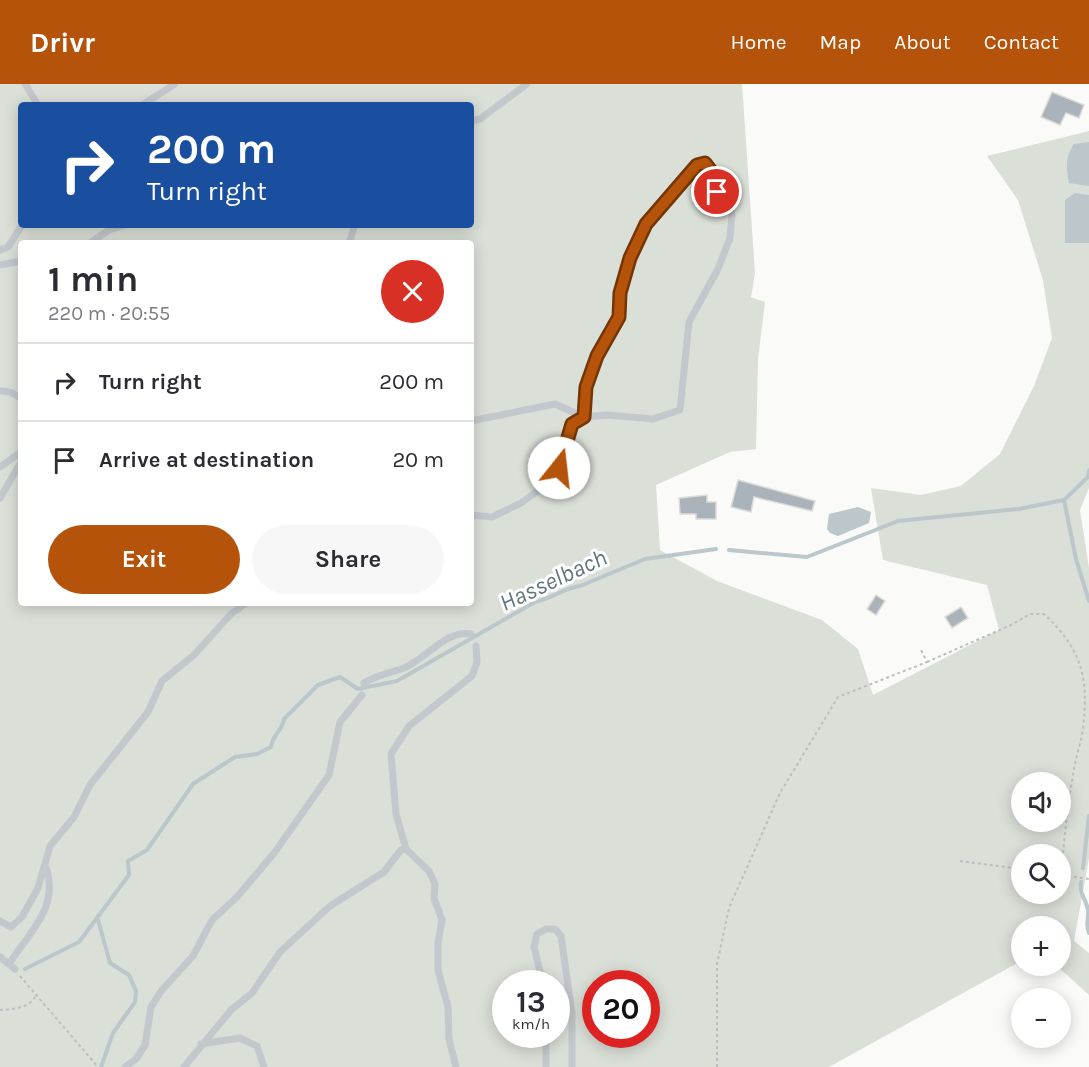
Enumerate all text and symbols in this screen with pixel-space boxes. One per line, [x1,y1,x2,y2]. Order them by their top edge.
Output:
text: Drivr [30,26,95,59]
text: Home [731,30,787,54]
text: Map [820,30,861,54]
text: About [894,30,951,54]
text: Contact [984,30,1059,54]
text: 200 m [147,124,276,174]
icon: right [48,126,126,204]
pin [691,166,742,217]
text: Turn right [147,175,267,207]
icon: arrive [700,175,733,208]
text: 1 min [48,258,138,300]
button: close [381,260,444,323]
text: 220 m · 20:55 [48,302,170,325]
icon: right [48,366,81,399]
text: Turn right [99,369,202,395]
text: 200 m [379,369,444,395]
position arrow [527,436,591,500]
icon: arrive [48,444,81,477]
text: Arrive at destination [99,447,314,473]
text: 20 m [392,447,444,473]
button: Exit [48,525,240,594]
button: Share [252,525,444,594]
water label: Hasselbach [495,543,611,617]
map controls [1011,772,1071,1048]
button: sound [1011,772,1071,832]
button: search [1011,844,1071,904]
button: + [1011,916,1071,976]
speed limit sign: 20 [582,970,660,1048]
text: 13 [516,984,546,1020]
button: − [1011,988,1071,1048]
text: km/h [512,1015,550,1033]

